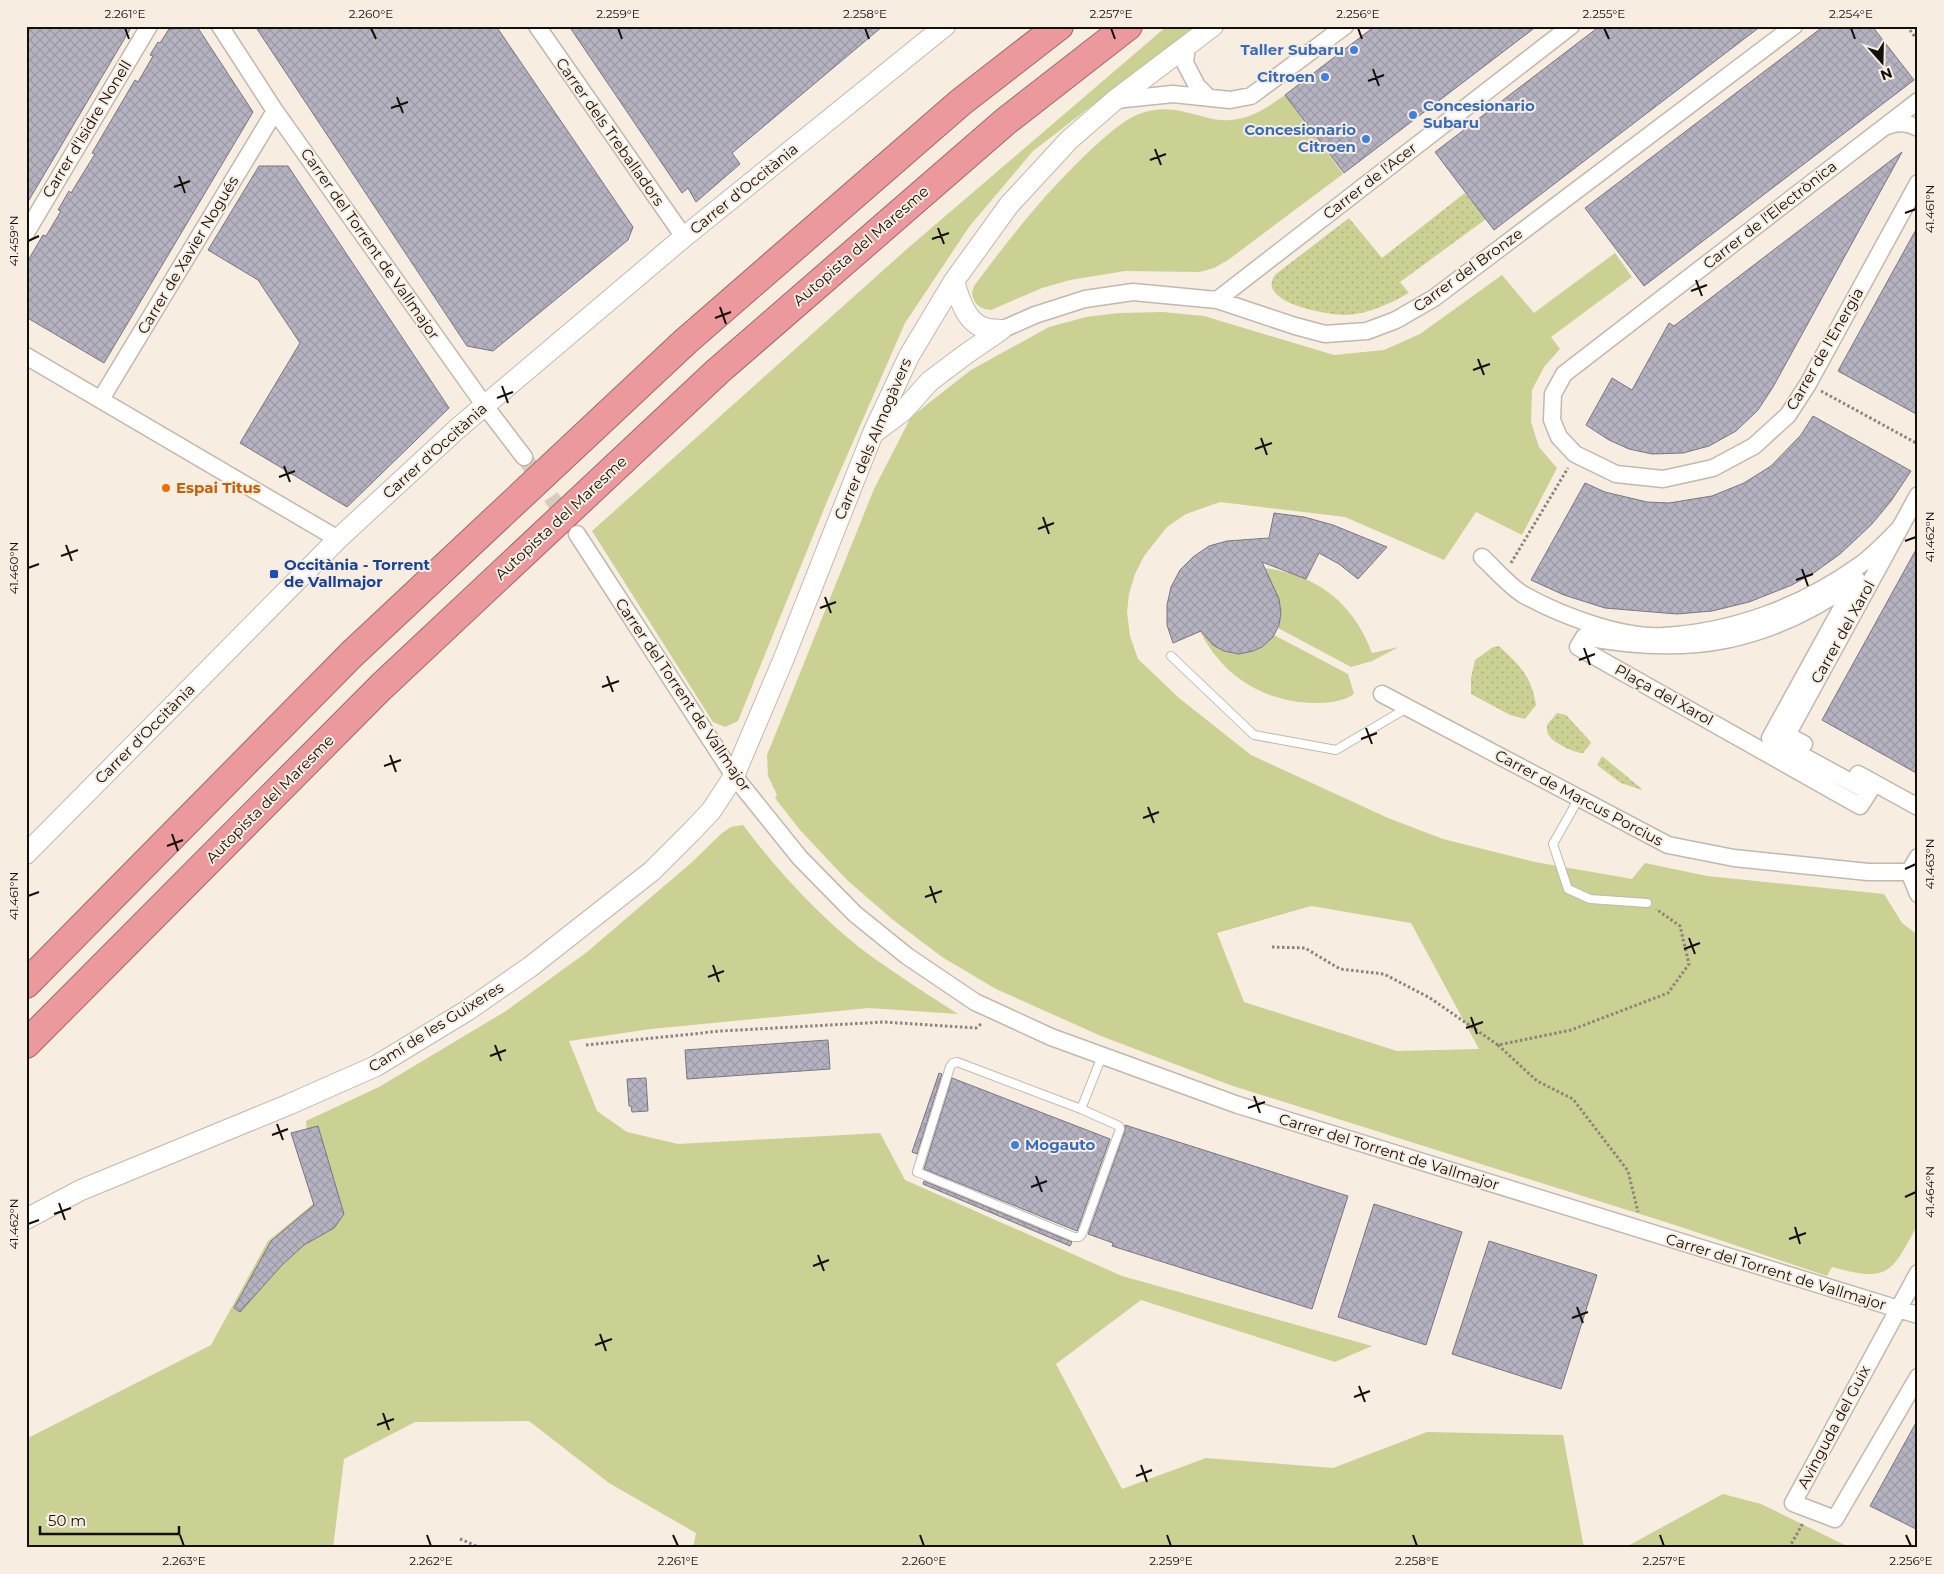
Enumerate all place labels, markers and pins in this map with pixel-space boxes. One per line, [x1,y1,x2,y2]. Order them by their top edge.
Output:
place label: Taller Subaru [1241,40,1344,59]
marker: Taller Subaru [1348,44,1360,56]
place label: Citroen [1257,67,1315,86]
marker: Citroen [1319,71,1331,83]
place label: Concesionario Subaru [1423,96,1535,132]
marker: Concesionario Subaru [1407,109,1419,121]
place label: Concesionario Citroen [1244,120,1356,156]
marker: Concesionario Citroen [1360,133,1372,145]
place label: Espai Titus [176,478,261,497]
marker: Espai Titus [160,482,172,494]
place label: Occitània - Torrent de Vallmajor [284,555,431,591]
marker: Occitània - Torrent de Vallmajor [268,568,280,580]
place label: Mogauto [1025,1135,1095,1154]
marker: Mogauto [1009,1139,1021,1151]

